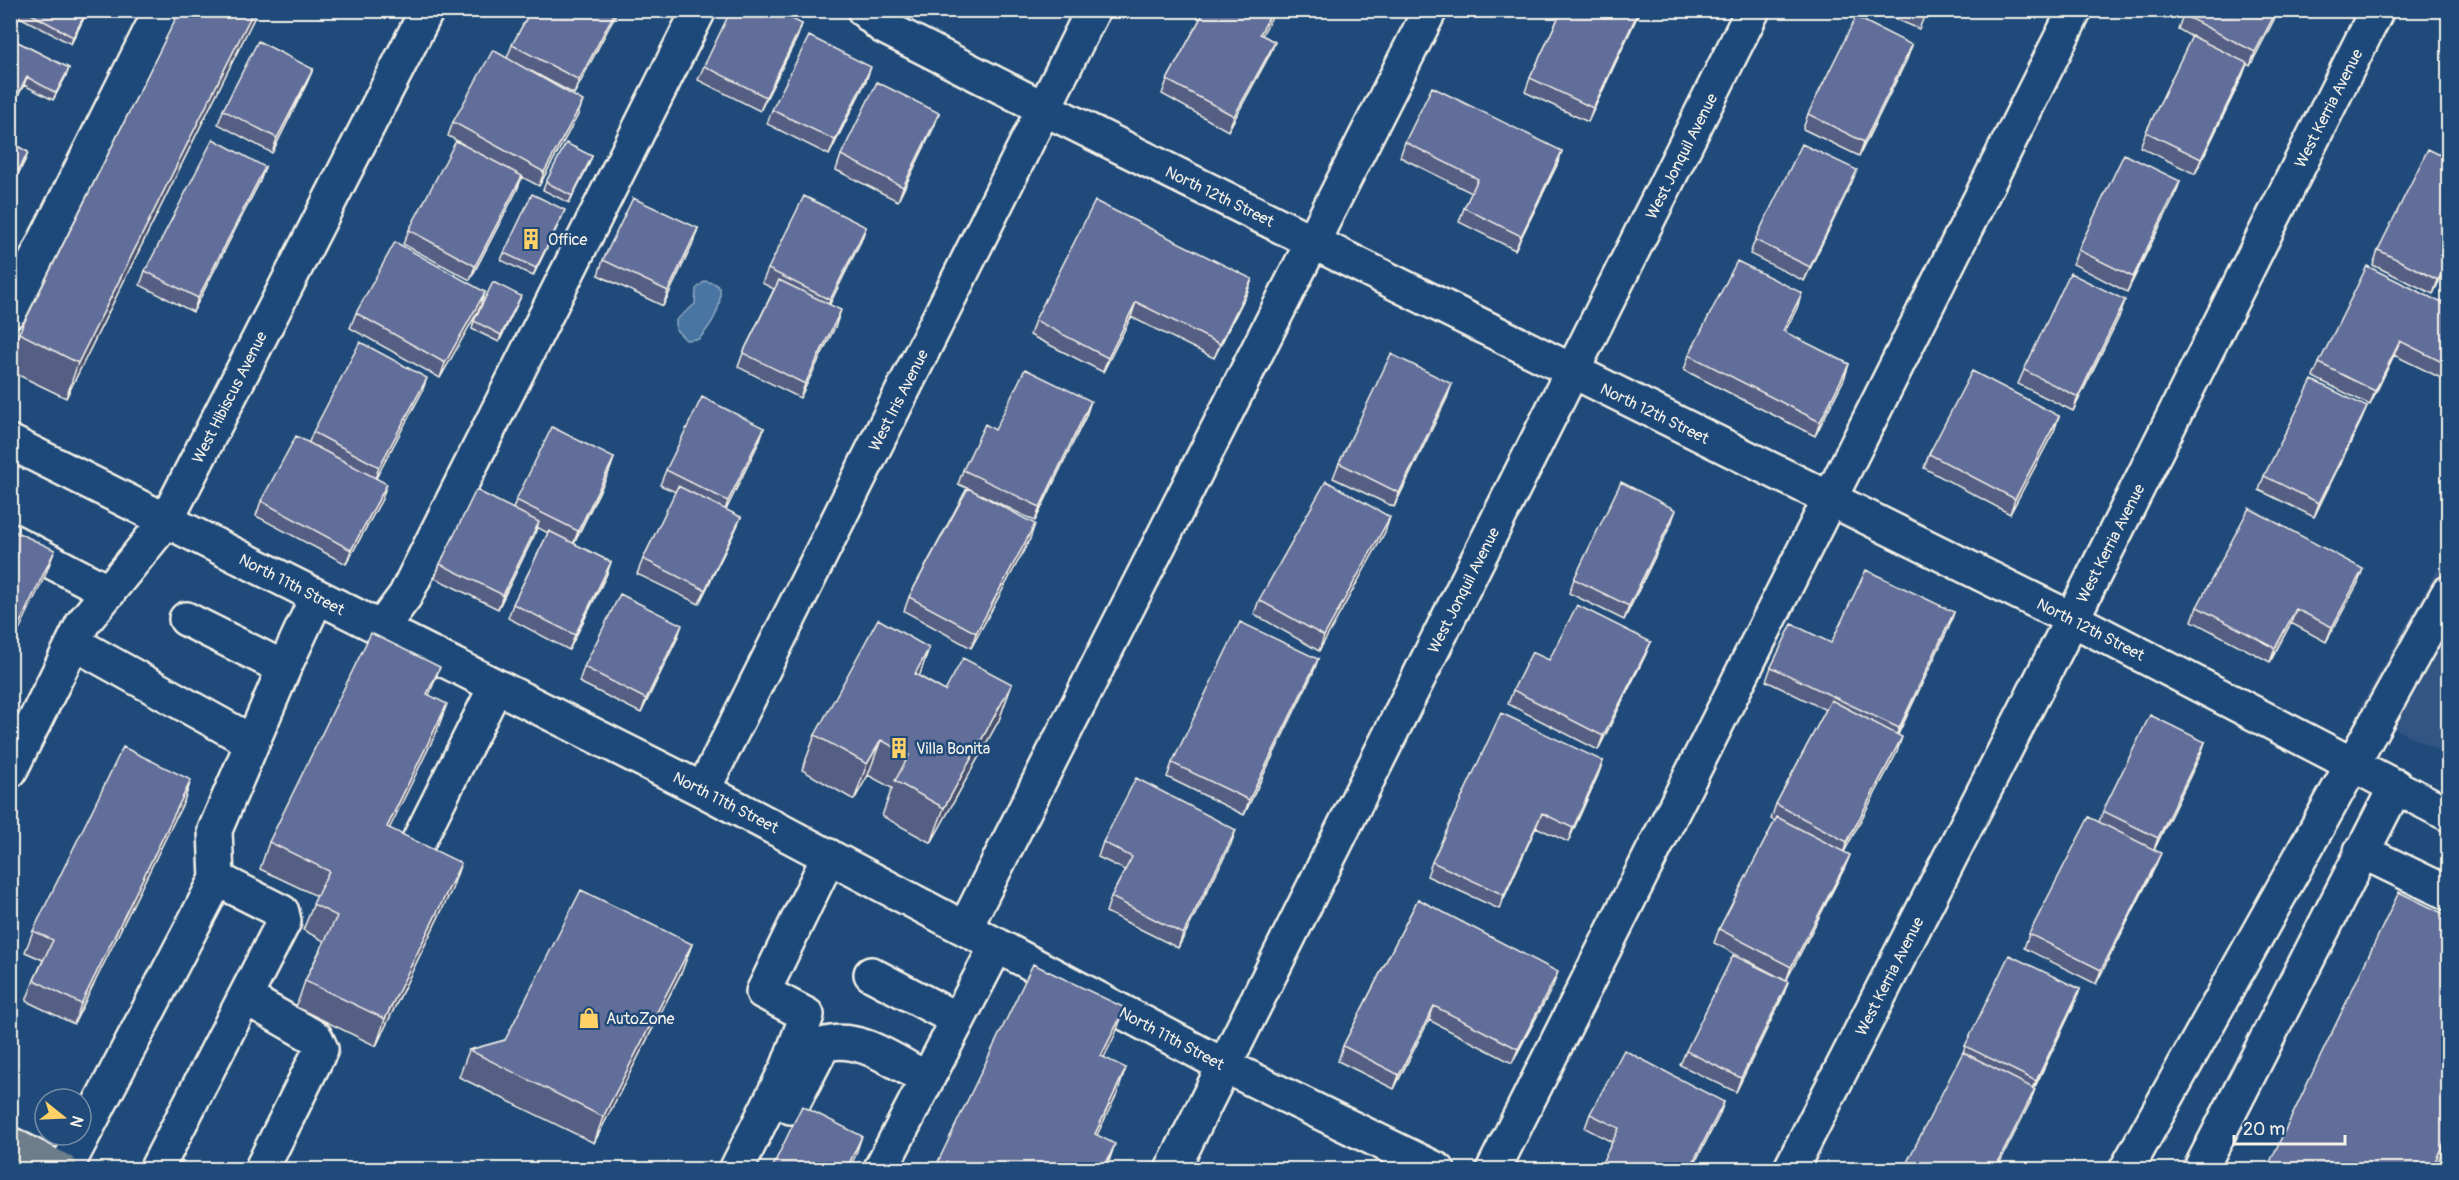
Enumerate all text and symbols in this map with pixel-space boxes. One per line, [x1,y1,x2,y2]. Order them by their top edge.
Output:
street label: West Kerria Avenue [2290,46,2367,171]
street label: West Jonquil Avenue [1642,90,1722,223]
street label: North 12th Street [1162,162,1278,232]
building icon: Office [519,227,543,251]
place label: Office [548,230,588,250]
street label: West Hibiscus Avenue [188,328,272,467]
street label: West Iris Avenue [865,346,933,455]
street label: North 12th Street [1597,379,1713,449]
street label: West Kerria Avenue [2072,481,2149,606]
street label: West Jonquil Avenue [1424,524,1504,657]
street label: North 11th Street [235,550,348,620]
street label: North 12th Street [2033,594,2148,666]
building icon: Villa Bonita [887,736,911,760]
place label: Villa Bonita [916,739,990,759]
street label: North 11th Street [669,768,782,838]
street label: West Kerria Avenue [1851,914,1928,1039]
street label: North 11th Street [1116,1003,1228,1075]
shop icon: AutoZone [577,1006,601,1030]
place label: AutoZone [606,1009,675,1029]
north arrow [33,1087,93,1147]
scale bar [2234,1108,2345,1146]
text: N [65,1113,87,1130]
text: 20 m [2243,1118,2285,1141]

